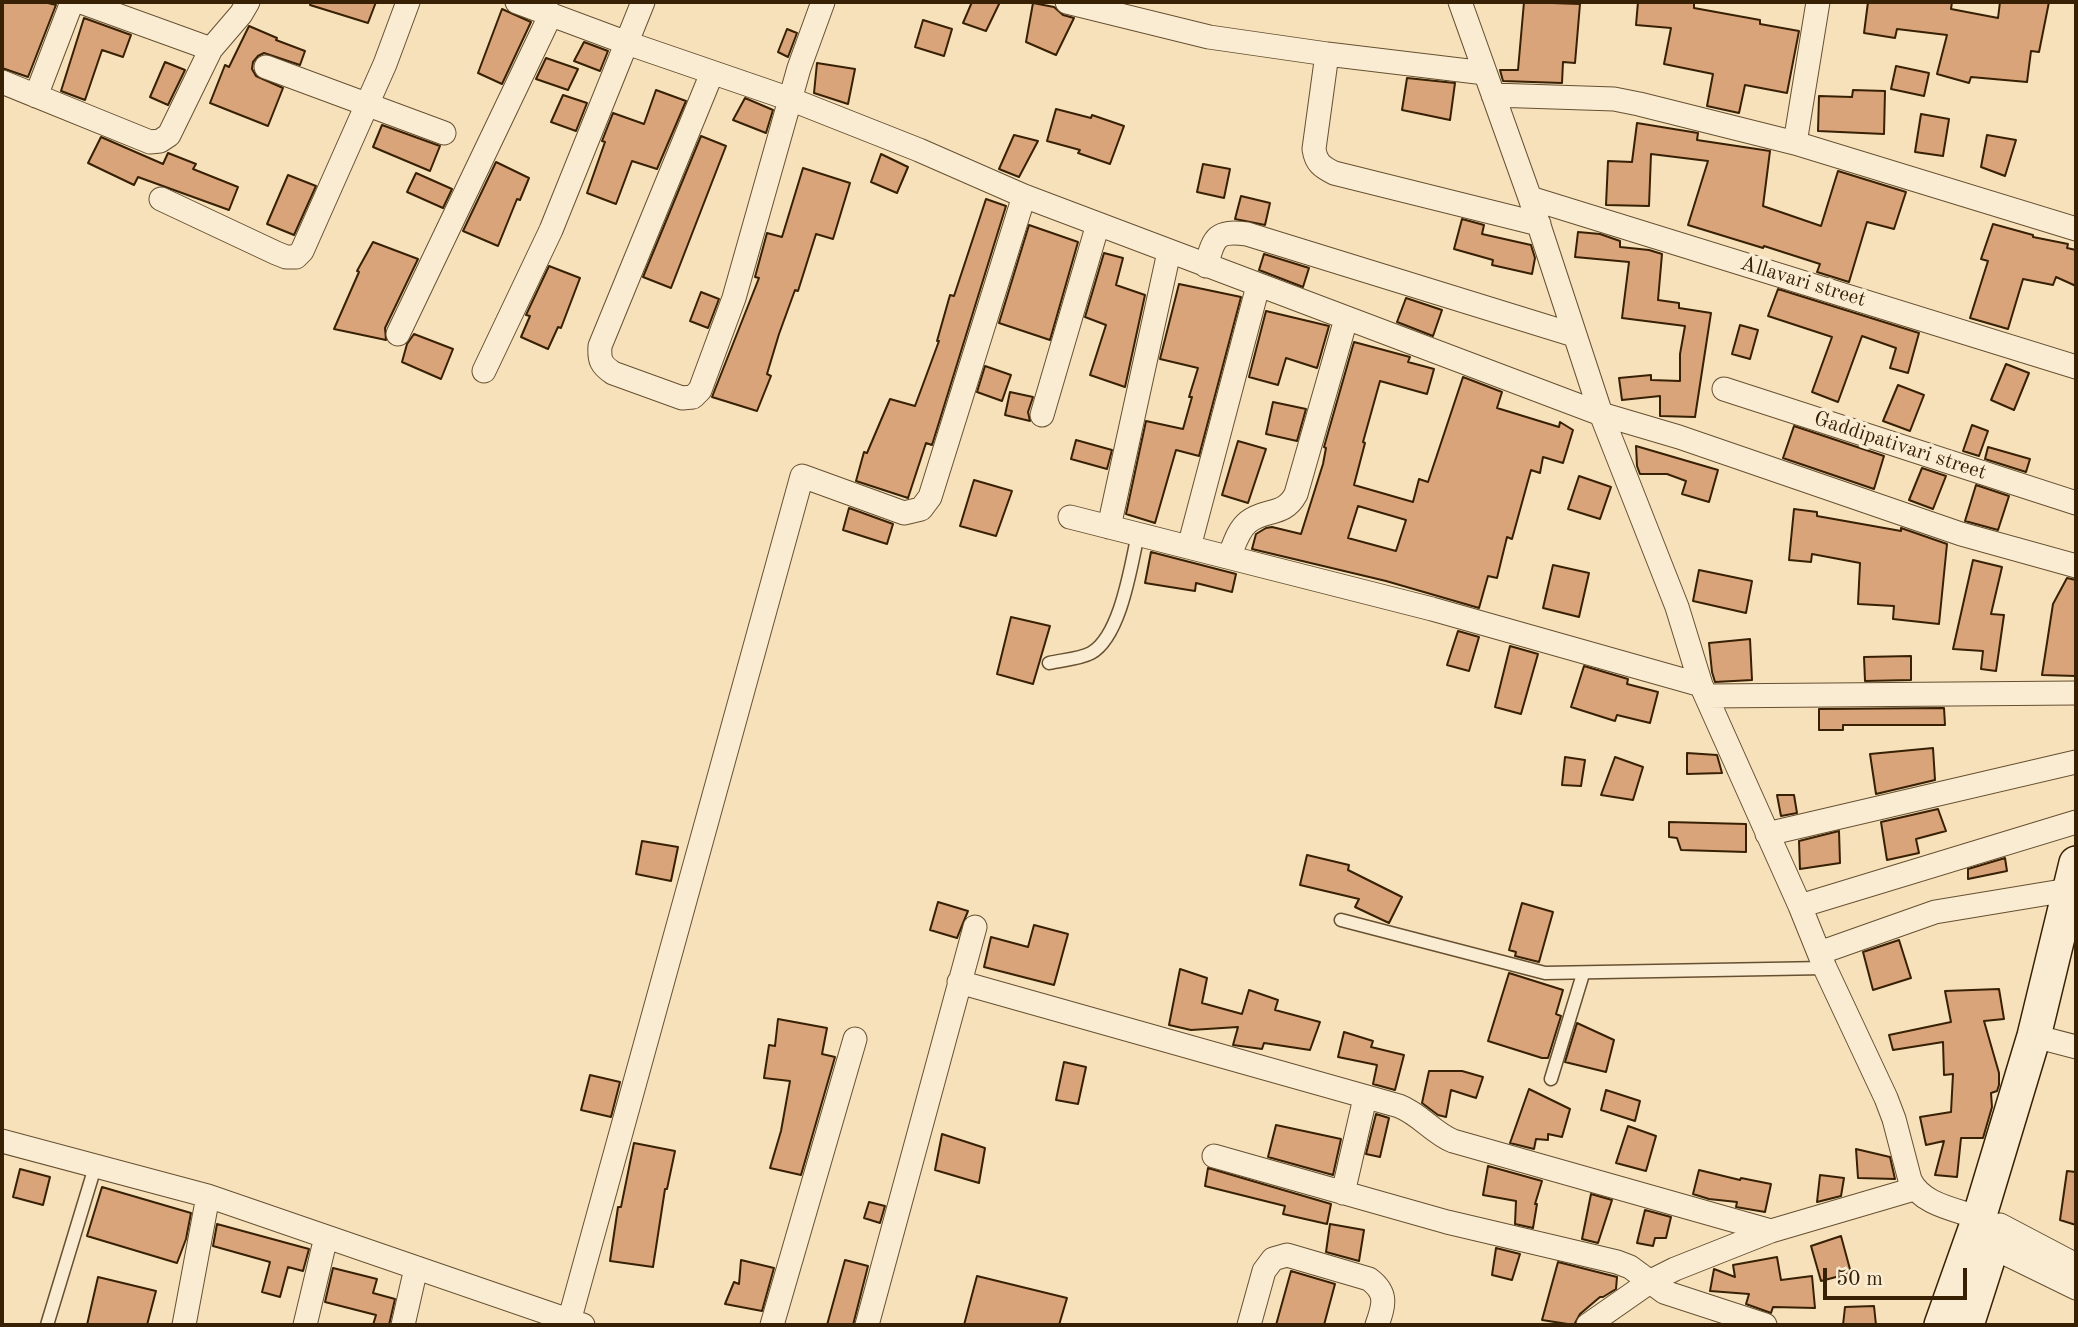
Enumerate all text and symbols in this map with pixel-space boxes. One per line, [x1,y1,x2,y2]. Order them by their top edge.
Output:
street label: Allavari street [1737,251,1869,313]
street label: Gaddipativari street [1810,406,1990,486]
scale bar [1826,1254,1969,1298]
text: 50 m [1836,1269,1883,1290]

